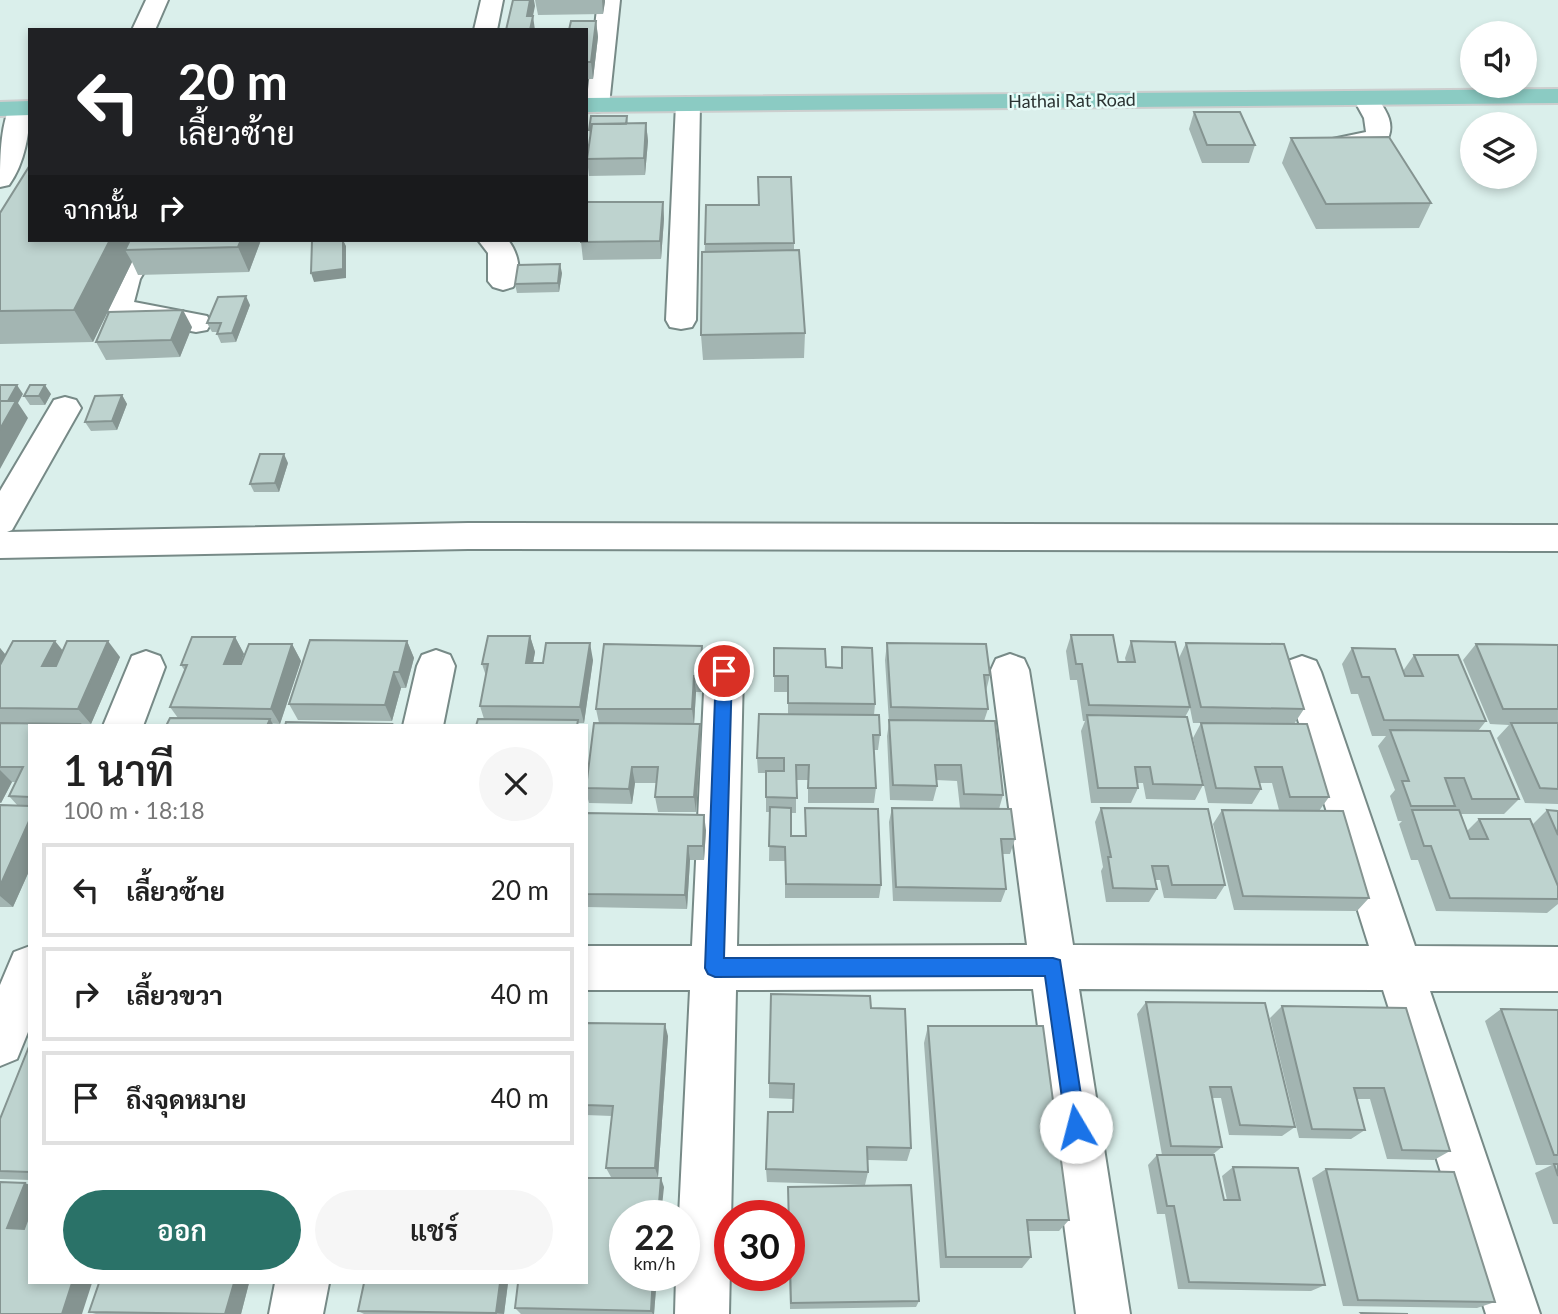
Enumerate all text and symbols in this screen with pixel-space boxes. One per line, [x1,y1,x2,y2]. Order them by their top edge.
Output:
map controls [1460,21,1537,189]
button: sound [1460,21,1537,98]
text: 20 m [178,52,288,110]
icon: left [63,56,154,147]
street label: Hathai Rat Road [1008,88,1136,112]
button: layers [1460,112,1537,189]
text: เลี้ยวซ้าย [178,113,295,152]
icon: right [152,189,190,227]
text: จากนั้น [63,193,138,225]
pin [694,641,754,701]
icon: arrive [705,652,743,690]
text: 1 นาที [63,745,174,795]
button: close [479,747,553,821]
text: 100 m · 18:18 [63,796,205,824]
icon: left [67,871,105,909]
text: 20 m [491,874,549,906]
text: เลี้ยวซ้าย [126,875,225,907]
icon: right [67,975,105,1013]
text: 40 m [491,978,549,1010]
text: เลี้ยวขวา [126,979,223,1011]
icon: arrive [67,1079,105,1117]
text: 40 m [491,1082,549,1114]
text: ถึงจุดหมาย [126,1083,247,1115]
position arrow [1039,1090,1113,1164]
button: ออก [63,1190,301,1270]
button: แชร์ [315,1190,553,1270]
speed limit sign: 30 [714,1200,805,1291]
text: 22 [634,1215,675,1257]
text: km/h [633,1252,676,1274]

